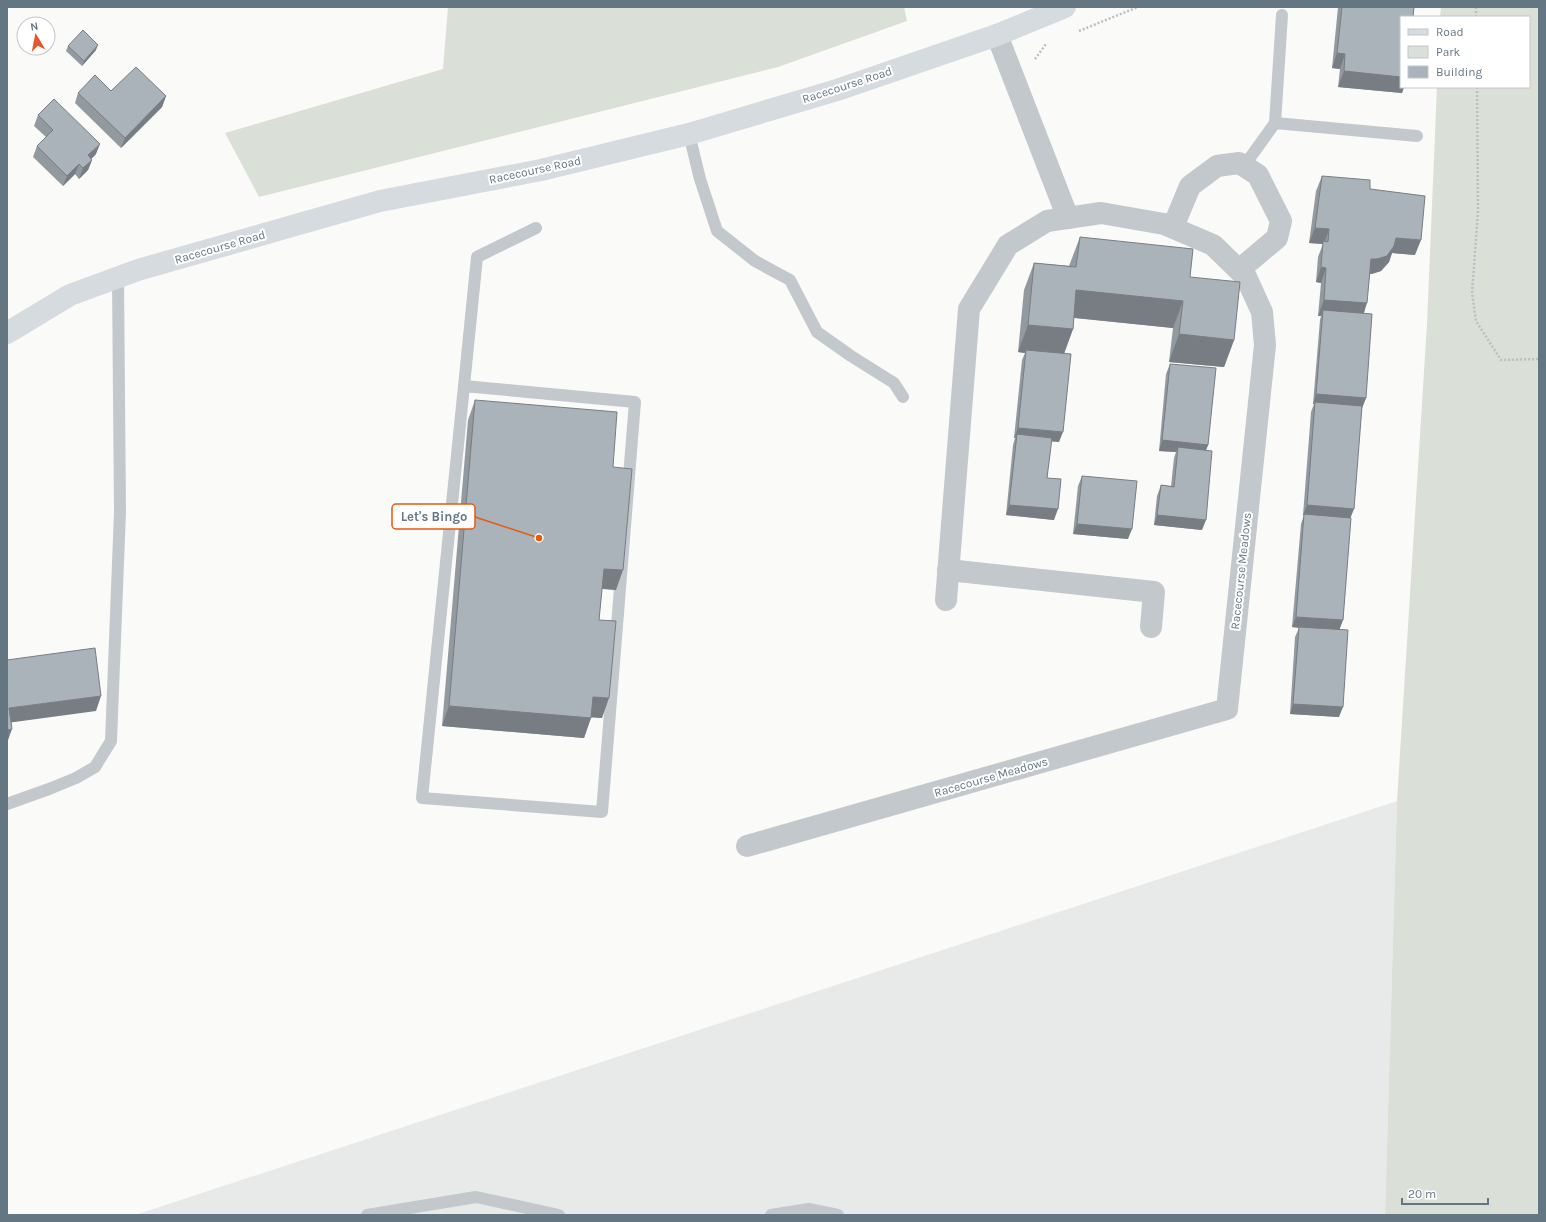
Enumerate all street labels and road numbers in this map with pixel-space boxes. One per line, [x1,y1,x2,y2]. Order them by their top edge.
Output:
street label: Racecourse Road [800,64,894,106]
street label: Racecourse Road [488,153,582,187]
street label: Racecourse Road [173,227,267,267]
street label: Racecourse Meadows [1228,512,1254,630]
street label: Racecourse Meadows [933,754,1049,800]

